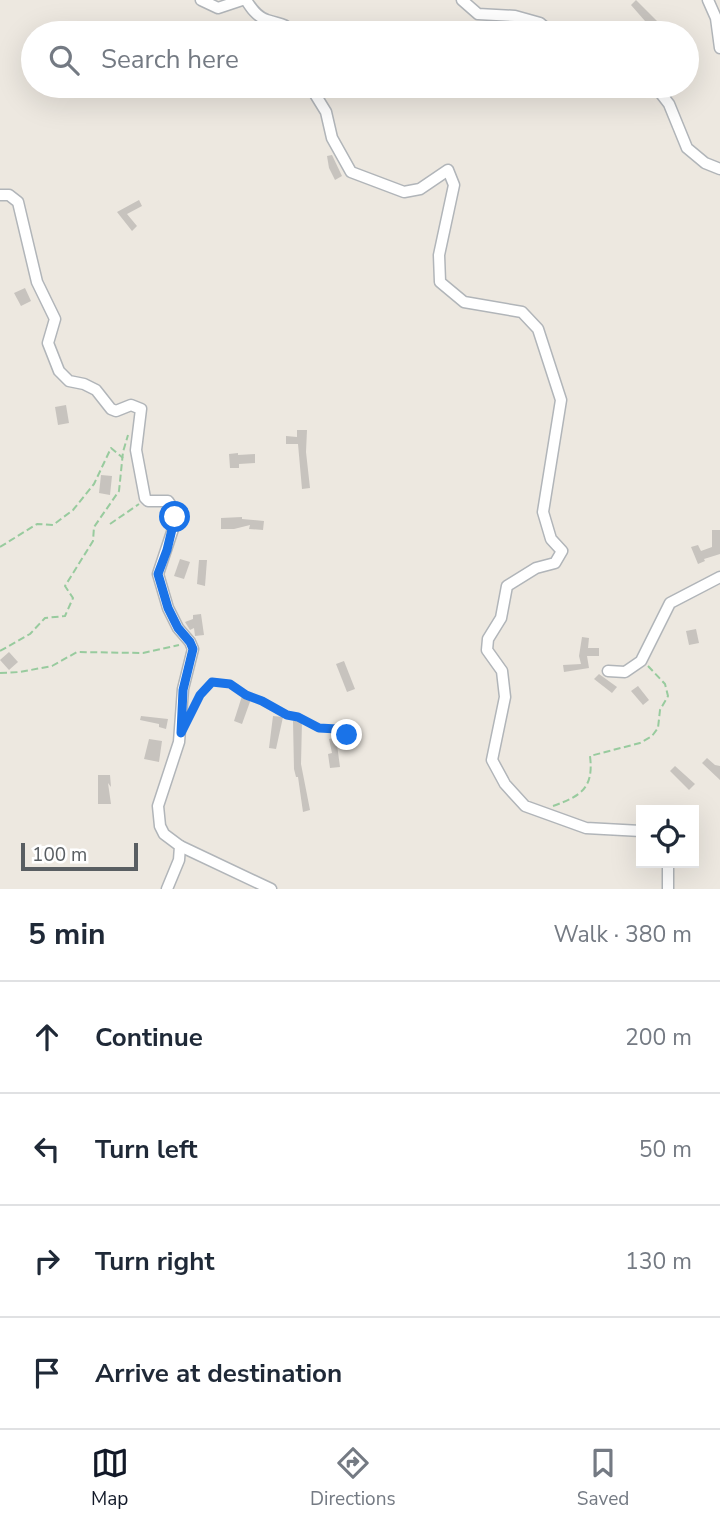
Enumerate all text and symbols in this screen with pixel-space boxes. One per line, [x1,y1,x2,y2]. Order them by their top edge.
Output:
search box [21,21,699,98]
icon: search [45,41,83,79]
text: Search here [101,42,239,77]
route start [159,501,190,532]
route end [331,719,362,750]
map controls [636,805,699,868]
button: locate [636,805,699,868]
scale bar [21,840,138,872]
text: 100 m [32,842,87,868]
text: 5 min [28,914,106,955]
text: Walk · 380 m [553,919,692,950]
icon: ahead [28,1018,66,1056]
text: Continue [95,1020,203,1055]
text: 200 m [625,1022,692,1053]
icon: left [28,1130,66,1168]
text: Turn left [95,1132,198,1167]
text: 50 m [639,1134,692,1165]
icon: right [28,1242,66,1280]
text: Turn right [95,1244,214,1279]
text: 130 m [625,1246,692,1277]
icon: arrive [28,1354,66,1392]
text: Arrive at destination [95,1356,342,1391]
tab: Map [91,1444,129,1512]
tab: Directions [310,1444,396,1512]
tab: Saved [577,1444,629,1512]

